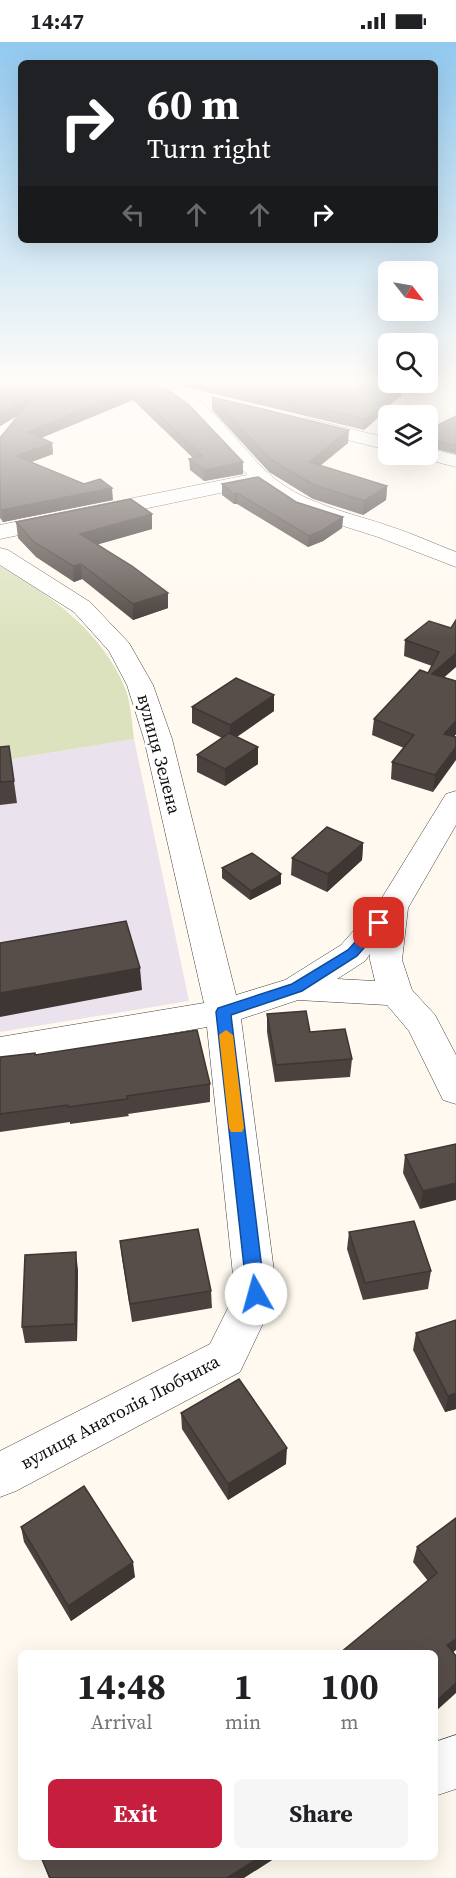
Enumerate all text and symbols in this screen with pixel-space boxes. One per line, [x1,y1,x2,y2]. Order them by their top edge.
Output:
text: 14:47 [30,6,84,36]
text: 60 m [147,75,240,133]
icon: right [48,84,126,162]
text: Turn right [147,130,271,167]
icon: left [117,198,150,231]
icon: ahead [180,198,213,231]
icon: ahead [243,198,276,231]
icon: right [306,198,339,231]
north arrow [378,261,438,321]
map controls [378,261,438,465]
button: search [378,333,438,393]
button: layers [378,405,438,465]
street label: вулиця Зелена [131,691,188,817]
pin [353,897,404,948]
icon: arrive [362,906,395,939]
position arrow [224,1262,288,1326]
street label: вулиця Анатолія Любчика [16,1348,224,1475]
text: 14:48 [77,1662,166,1711]
text: 1 [233,1662,253,1711]
text: 100 [320,1662,379,1711]
text: Arrival [91,1708,152,1736]
text: min [225,1708,261,1736]
text: m [341,1708,359,1736]
button: Exit [48,1779,222,1848]
button: Share [234,1779,408,1848]

